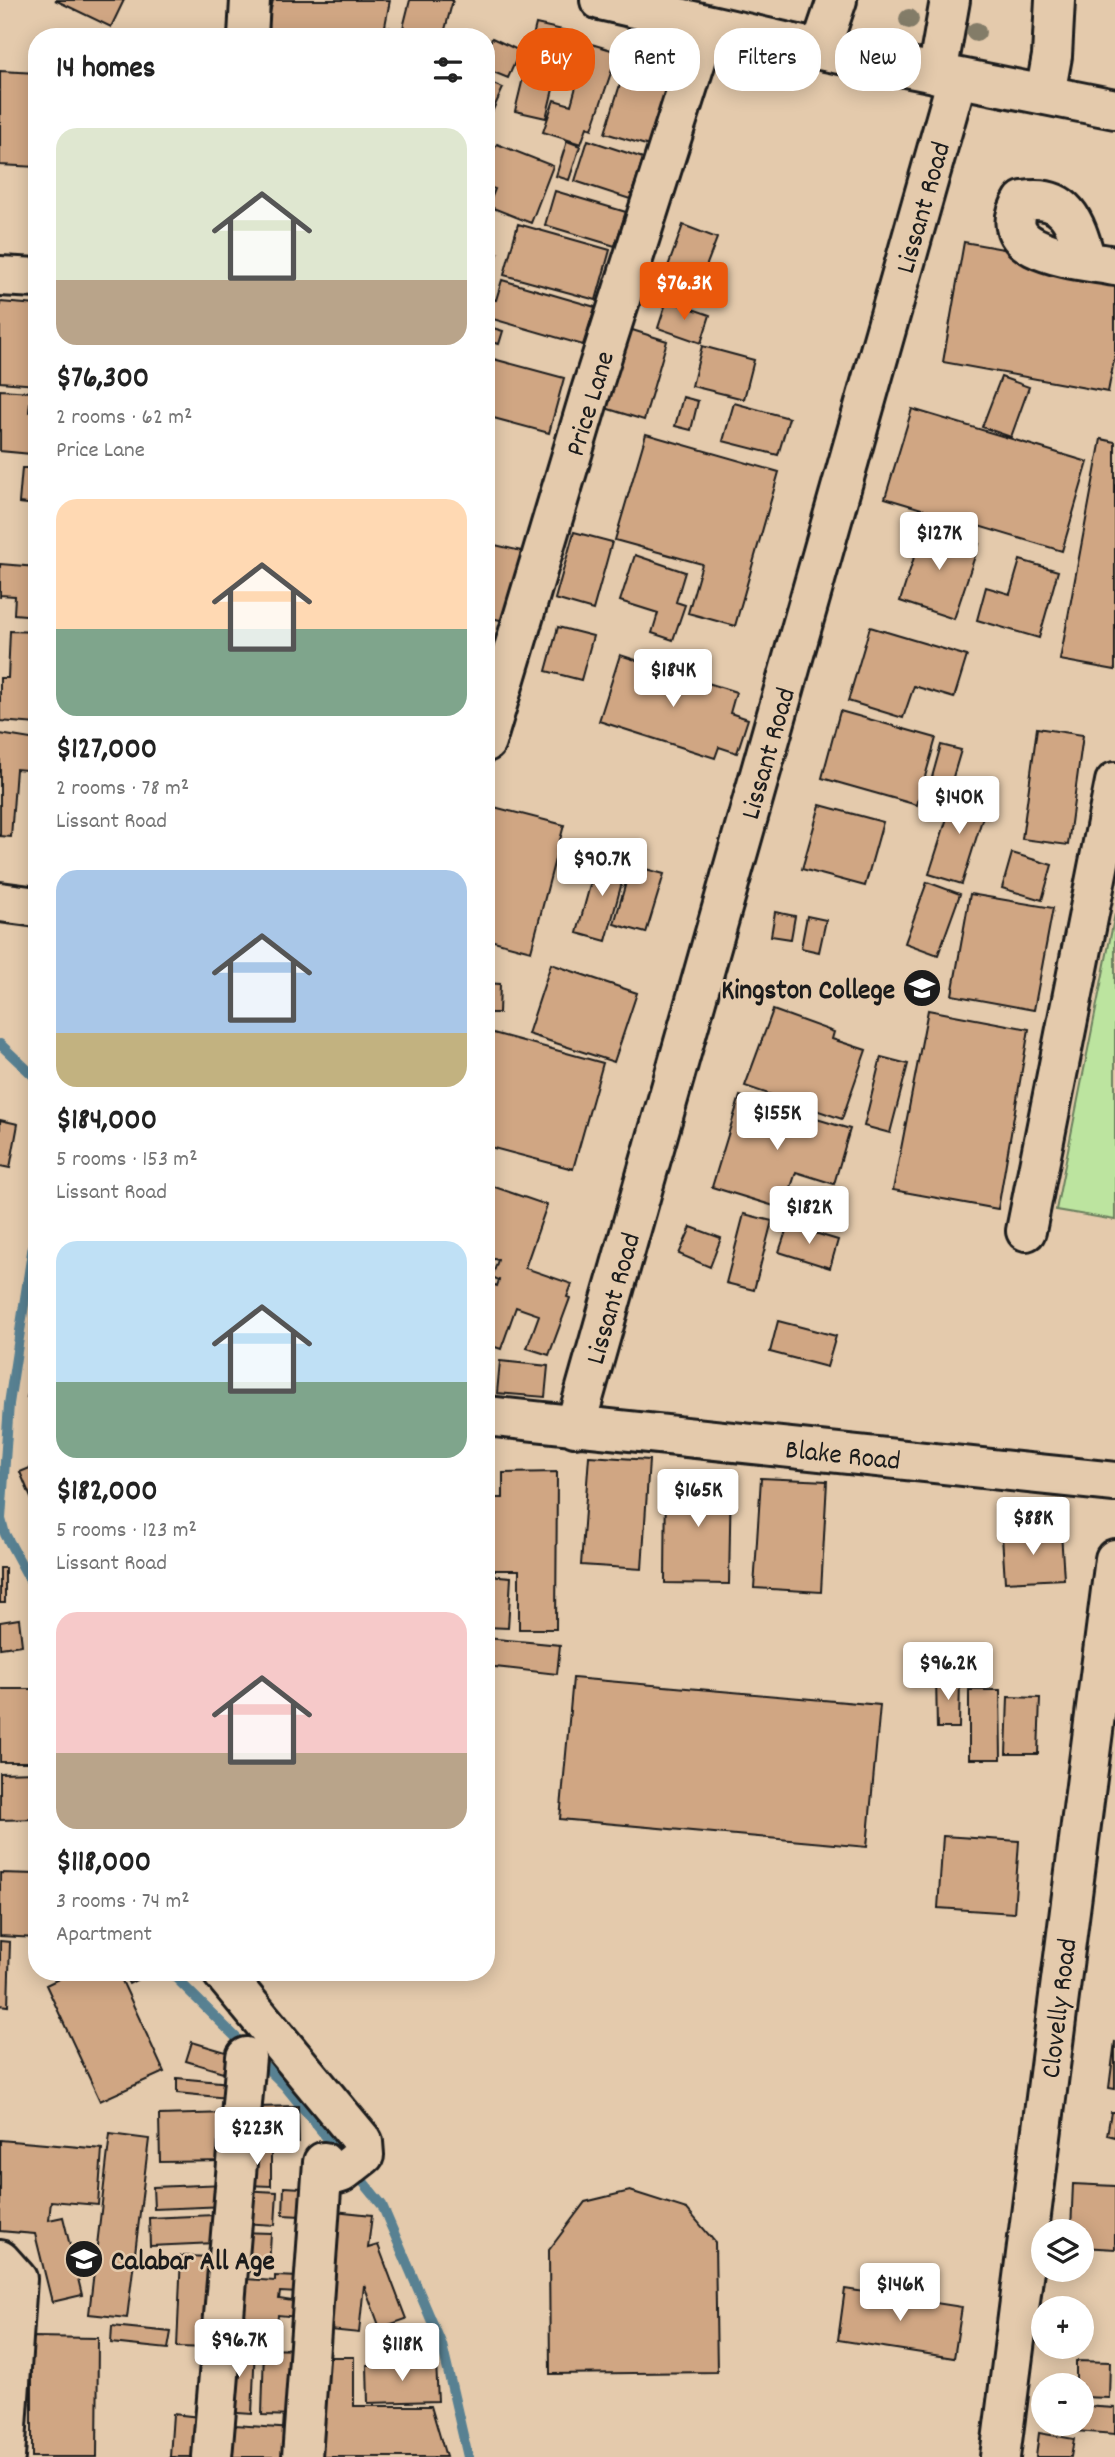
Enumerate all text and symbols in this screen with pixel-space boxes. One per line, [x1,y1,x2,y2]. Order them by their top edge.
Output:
chip: Buy [516,28,595,91]
chip: Rent [609,28,700,91]
chip: Filters [714,28,821,91]
chip: New [835,28,921,91]
text: 14 homes [56,49,155,92]
icon: filters [429,51,467,89]
street label: Lissant Road [888,138,964,279]
icon: home [199,173,325,299]
pin: $76.3K [627,262,741,322]
text: $76.3K [656,268,712,301]
street label: Price Lane [558,347,628,462]
text: $76,300 [56,359,149,402]
text: 2 rooms · 62 m² [56,402,192,435]
text: Price Lane [56,435,145,468]
pin: $127K [890,512,988,572]
text: $127K [916,518,962,551]
icon: home [199,544,325,670]
pin: $184K [624,650,722,709]
text: $184K [650,655,696,688]
street label: Lissant Road [733,684,809,825]
text: $127,000 [56,730,157,773]
text: 2 rooms · 78 m² [56,773,189,806]
pin: $140K [910,776,1008,836]
text: $140K [934,782,984,815]
text: Lissant Road [56,806,167,839]
pin: $90.7K [545,838,659,898]
text: $90.7K [573,844,631,877]
icon: home [199,915,325,1041]
school or university icon: Kingston College [901,967,943,1009]
place label: Kingston College [721,973,895,1013]
pin: $155K [728,1092,826,1152]
text: $155K [753,1098,801,1131]
text: $184,000 [56,1101,157,1144]
text: 5 rooms · 153 m² [56,1144,198,1177]
text: Lissant Road [56,1177,167,1210]
pin: $182K [760,1186,858,1246]
text: $182K [786,1192,832,1225]
street label: Lissant Road [578,1229,654,1370]
icon: home [199,1286,325,1412]
street label: Blake Road [783,1432,902,1484]
pin: $165K [649,1470,747,1529]
text: $182,000 [56,1472,158,1515]
text: $165K [673,1475,723,1508]
pin: $88K [992,1498,1074,1557]
text: $88K [1013,1503,1053,1536]
text: 5 rooms · 123 m² [56,1515,197,1548]
text: Lissant Road [56,1548,167,1581]
pin: $96.2K [891,1642,1005,1702]
text: $96.2K [919,1648,977,1681]
icon: home [199,1657,325,1783]
text: $118,000 [56,1843,151,1886]
text: 3 rooms · 74 m² [56,1886,190,1919]
text: Apartment [56,1919,152,1952]
street label: Clovelly Road [1034,1936,1090,2081]
pin: $223K [208,2108,306,2167]
text: $223K [231,2113,283,2146]
map controls [1031,2219,1094,2436]
button: layers [1031,2219,1094,2282]
school or university icon: Calabar All Age [63,2238,105,2280]
place label: Calabar All Age [111,2244,275,2284]
pin: $146K [851,2264,949,2323]
text: $146K [876,2269,924,2302]
button: + [1031,2296,1094,2359]
pin: $96.7K [182,2320,296,2379]
pin: $118K [353,2324,451,2383]
text: $96.7K [211,2325,267,2358]
text: $118K [381,2329,423,2362]
button: − [1031,2373,1094,2436]

